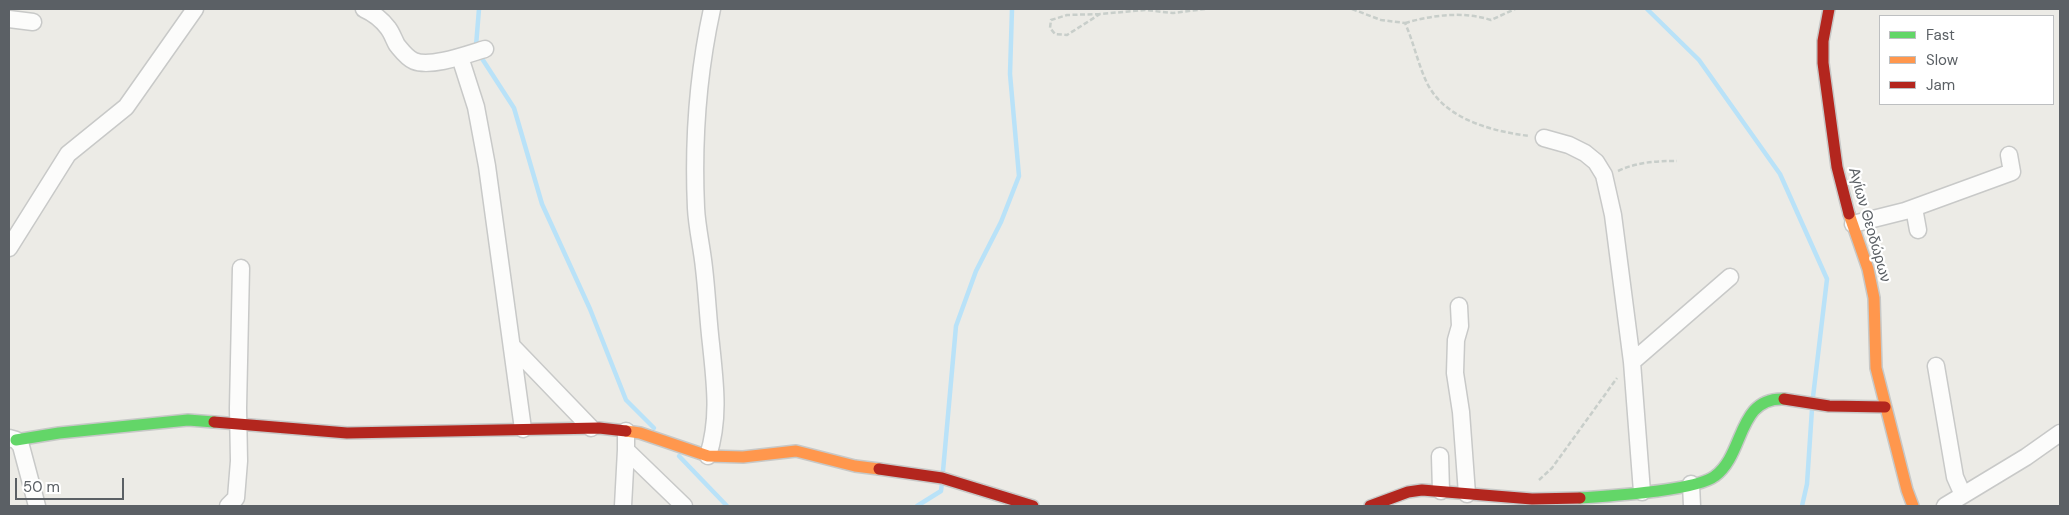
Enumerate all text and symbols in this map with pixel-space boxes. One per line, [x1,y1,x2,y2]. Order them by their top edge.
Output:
legend [1879,15,2054,105]
text: Fast [1926,25,1955,45]
text: Slow [1926,50,1958,70]
text: Jam [1926,75,1955,95]
street label: Αγίων Θεοδώρων [1844,166,1894,284]
scale bar [18,468,126,500]
text: 50 m [23,477,60,497]

